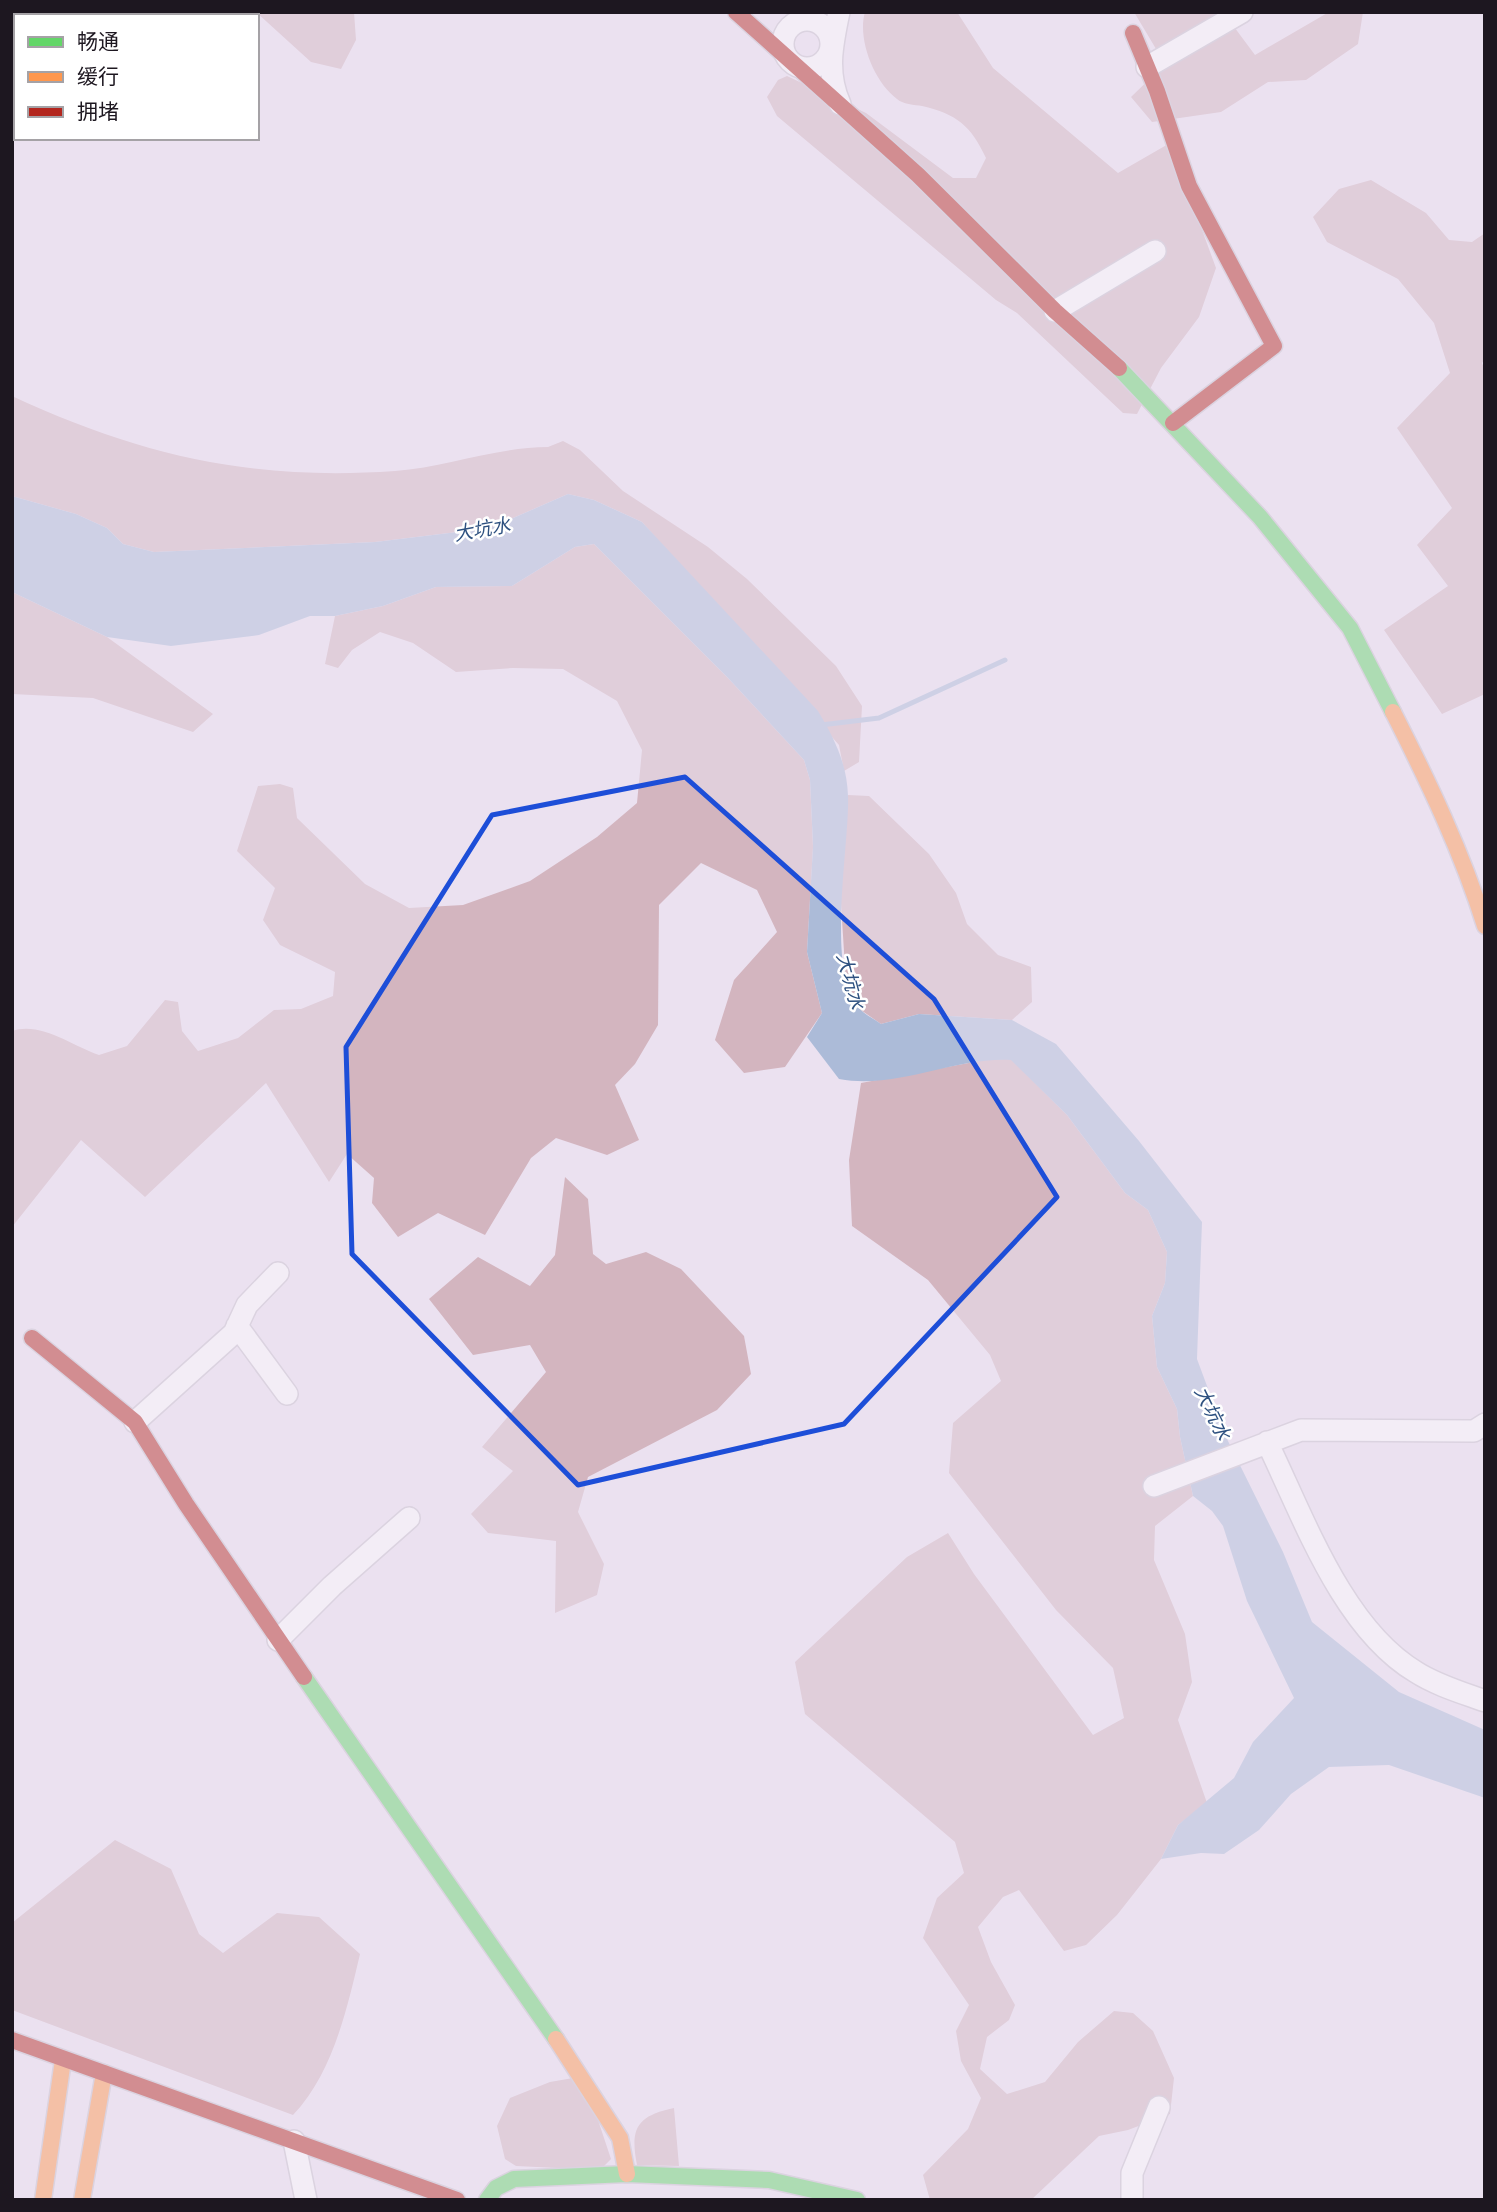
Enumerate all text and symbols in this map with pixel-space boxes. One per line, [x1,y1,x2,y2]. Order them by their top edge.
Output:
legend [14,14,259,140]
text: 畅通 [77,28,119,55]
text: 缓行 [77,63,119,90]
text: 拥堵 [77,98,119,125]
water label: 大坑水 [452,512,513,546]
water label: 大坑水 [832,950,870,1013]
water label: 大坑水 [1190,1382,1237,1445]

